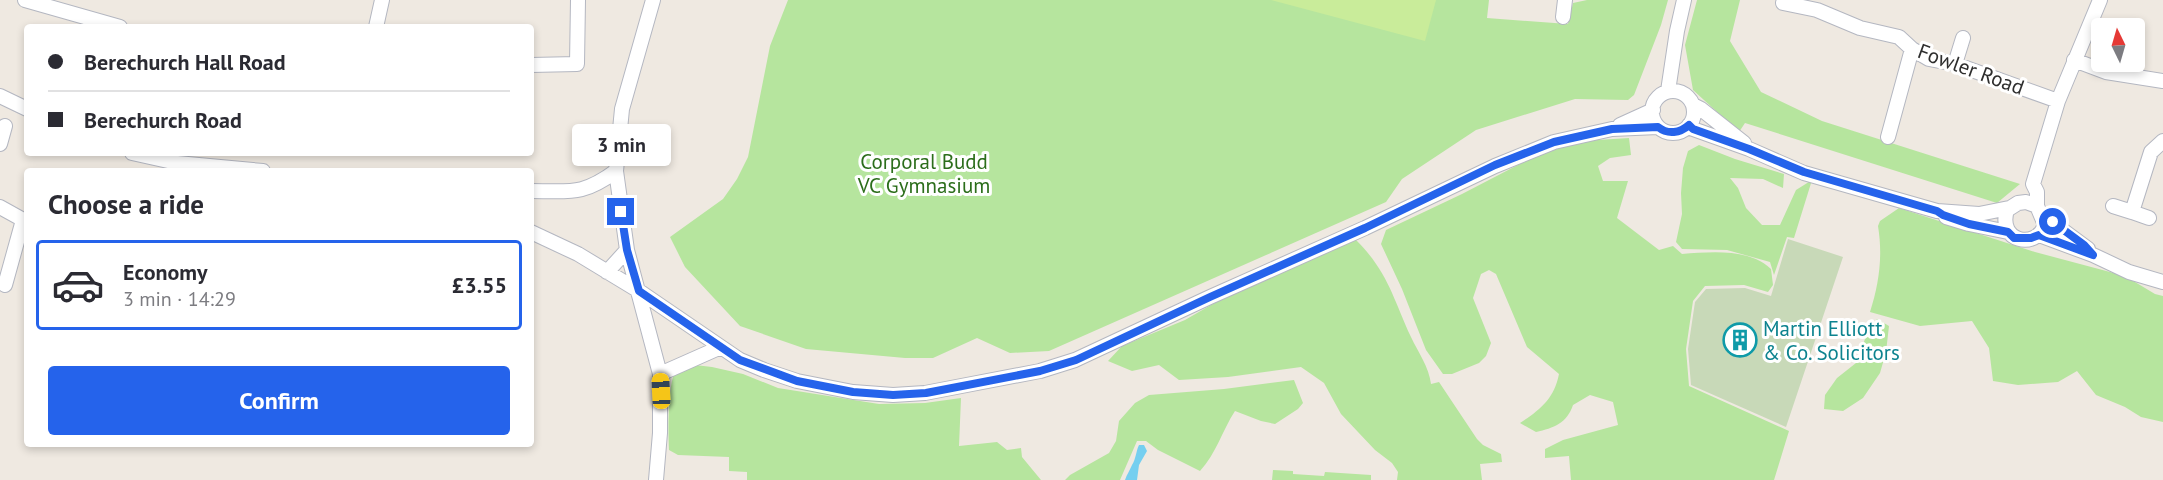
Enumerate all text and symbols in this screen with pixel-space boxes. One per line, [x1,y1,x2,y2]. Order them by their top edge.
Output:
north arrow [2091,18,2145,72]
map controls [2091,18,2145,72]
street label: Fowler Road [1914,37,2028,101]
text: Berechurch Hall Road [84,48,286,76]
text: Berechurch Road [84,106,242,134]
callout: 3 min [572,125,670,167]
text: 3 min [597,132,646,158]
park label: Corporal Budd VC Gymnasium [857,148,990,199]
text: Choose a ride [48,187,204,221]
route end [607,198,634,225]
route start [2039,208,2066,235]
icon: car [51,258,105,312]
text: Economy [123,258,207,286]
text: £3.55 [452,271,507,299]
text: 3 min · 14:29 [123,286,236,312]
place label: Martin Elliott & Co. Solicitors [1763,315,1900,366]
building icon: Martin Elliott & Co. Solicitors [1722,322,1758,358]
button: Confirm [48,366,510,435]
car [651,373,671,409]

